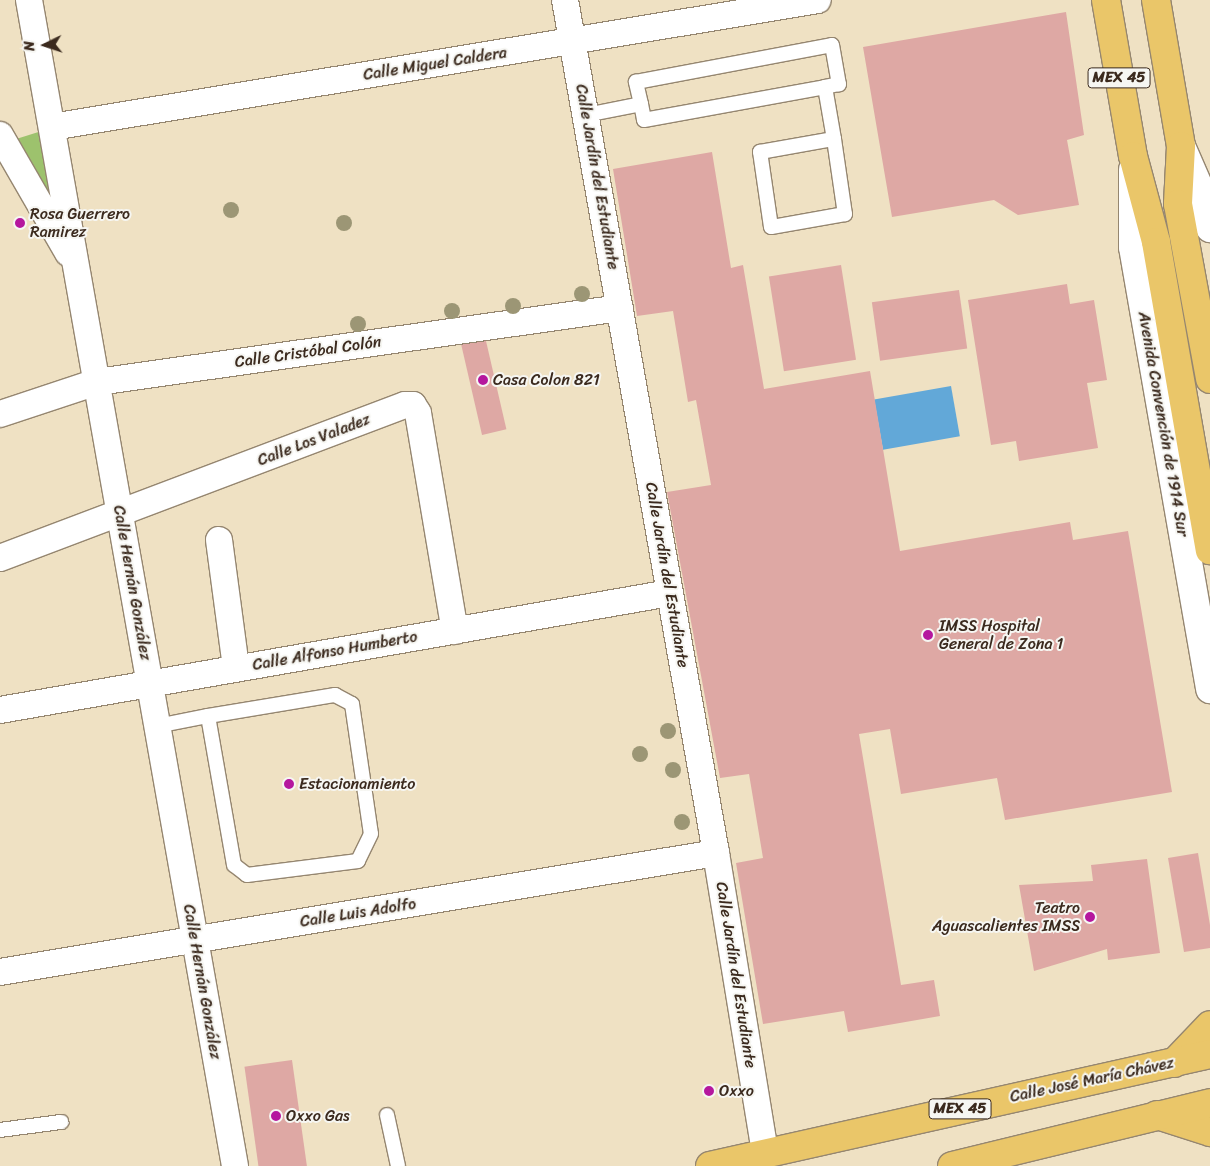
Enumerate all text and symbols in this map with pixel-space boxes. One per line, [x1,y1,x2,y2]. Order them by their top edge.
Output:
north arrow [20,20,70,70]
text: N [17,40,42,52]
street label: Calle Miguel Caldera [362,43,508,85]
road number: MEX 45 [1086,66,1152,90]
street label: Calle Jardín del Estudiante [571,82,623,272]
place label: Rosa Guerrero Ramirez [30,204,130,242]
marker: Rosa Guerrero Ramirez [14,217,26,229]
street label: Avenida Convención de 1914 Sur [1134,310,1192,538]
street label: Calle Cristóbal Colón [234,332,382,372]
place label: Casa Colon 821 [493,370,600,390]
marker: Casa Colon 821 [477,374,489,386]
street label: Calle Los Valadez [255,410,373,470]
street label: Calle Jardín del Estudiante [641,480,693,670]
street label: Calle Hernán González [109,504,155,662]
place label: IMSS Hospital General de Zona 1 [939,616,1063,654]
street label: Calle Alfonso Humberto [250,627,420,675]
marker: IMSS Hospital General de Zona 1 [921,628,935,642]
place label: Estacionamiento [299,774,415,794]
marker: Estacionamiento [283,778,295,790]
street label: Calle Jardín del Estudiante [712,880,760,1070]
street label: Calle Luis Adolfo [298,894,418,932]
place label: Teatro Aguascalientes IMSS [932,898,1080,936]
street label: Calle Hernán González [179,903,225,1061]
marker: Teatro Aguascalientes IMSS [1084,911,1096,923]
street label: Calle José María Chávez [1007,1053,1177,1107]
place label: Oxxo [719,1081,754,1101]
marker: Oxxo [703,1085,715,1097]
road number: MEX 45 [928,1096,992,1122]
place label: Oxxo Gas [286,1106,350,1126]
marker: Oxxo Gas [270,1110,282,1122]

